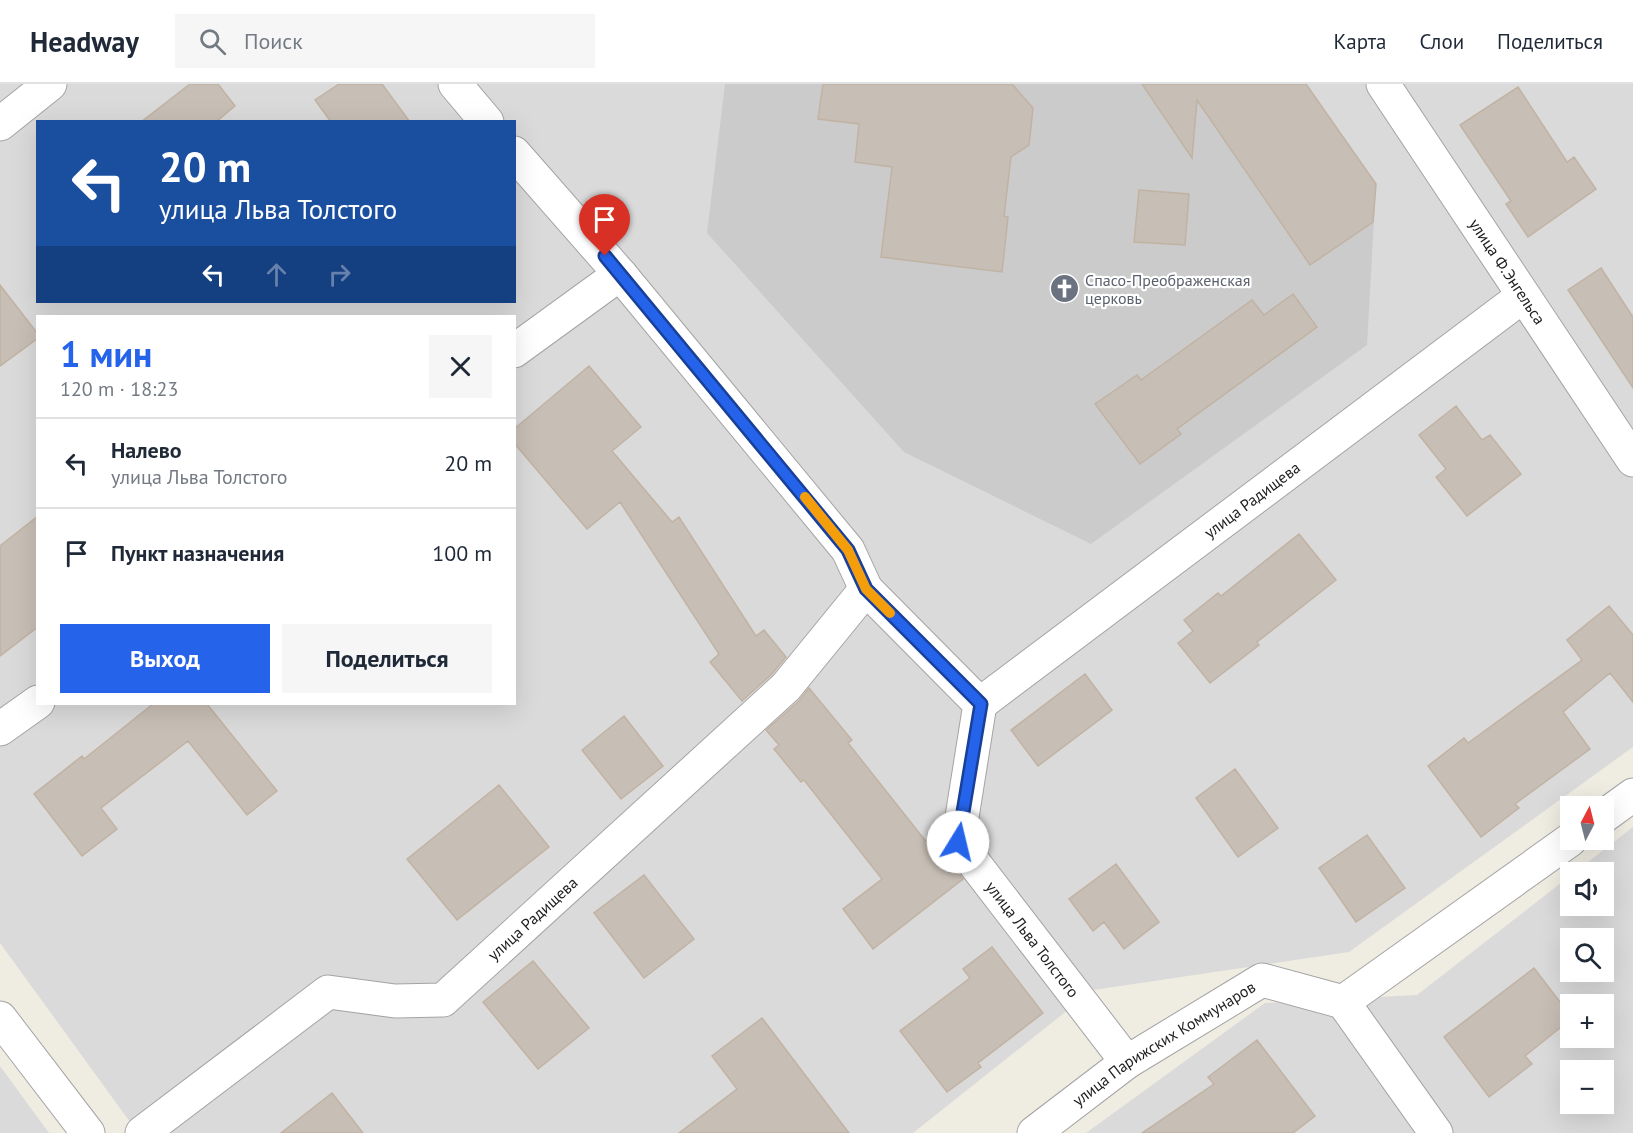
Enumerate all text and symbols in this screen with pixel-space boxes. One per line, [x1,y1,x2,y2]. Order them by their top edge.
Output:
search box [175,14,595,68]
text: Headway [30,23,139,60]
icon: search [196,25,229,58]
text: Поиск [244,27,303,55]
text: Карта [1333,28,1386,55]
text: Слои [1419,28,1464,55]
text: Поделиться [1497,28,1603,55]
text: 20 m [159,139,251,194]
icon: left [60,144,138,222]
text: улица Льва Толстого [159,192,397,226]
pin [579,194,630,256]
icon: arrive [588,203,621,236]
street label: улица Ф.Энгельса [1465,215,1550,328]
icon: left [197,258,230,291]
icon: ahead [260,258,293,291]
icon: right [323,258,356,291]
place label: Спасо-Преображенская церковь [1085,270,1250,308]
church icon: Спасо-Преображенская церковь [1048,273,1080,305]
text: 1 мин [60,330,152,377]
button: close [429,335,492,398]
text: 120 m · 18:23 [60,376,178,402]
text: Налево [111,436,182,464]
icon: left [60,447,93,480]
text: 20 m [444,449,492,477]
street label: улица Радищева [1200,457,1304,542]
text: улица Льва Толстого [111,464,287,490]
icon: arrive [60,537,93,570]
text: Пункт назначения [111,539,284,567]
text: 100 m [432,539,492,567]
button: Выход [60,624,270,693]
button: Поделиться [282,624,492,693]
north arrow [1560,796,1614,850]
map controls [1560,796,1614,1114]
position arrow [926,810,990,874]
button: sound [1560,862,1614,916]
street label: улица Радищева [483,872,582,965]
street label: улица Льва Толстого [982,877,1084,1001]
button: search [1560,928,1614,982]
street label: улица Парижских Коммунаров [1068,977,1259,1110]
button: + [1560,994,1614,1048]
button: − [1560,1060,1614,1114]

